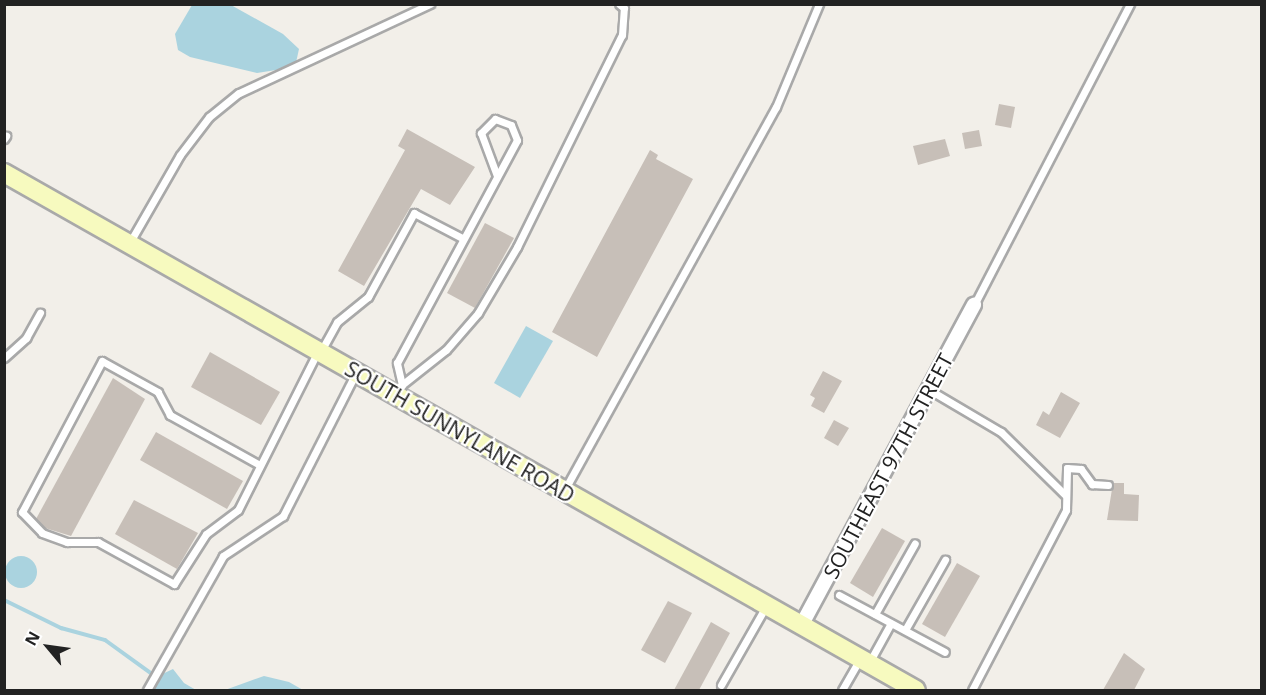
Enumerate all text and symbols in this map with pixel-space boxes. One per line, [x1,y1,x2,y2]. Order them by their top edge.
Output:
street label: SOUTHEAST 97TH STREET [818,349,958,583]
street label: SOUTH SUNNYLANE ROAD [341,356,579,508]
north arrow [18,617,78,677]
text: N [19,627,45,649]

